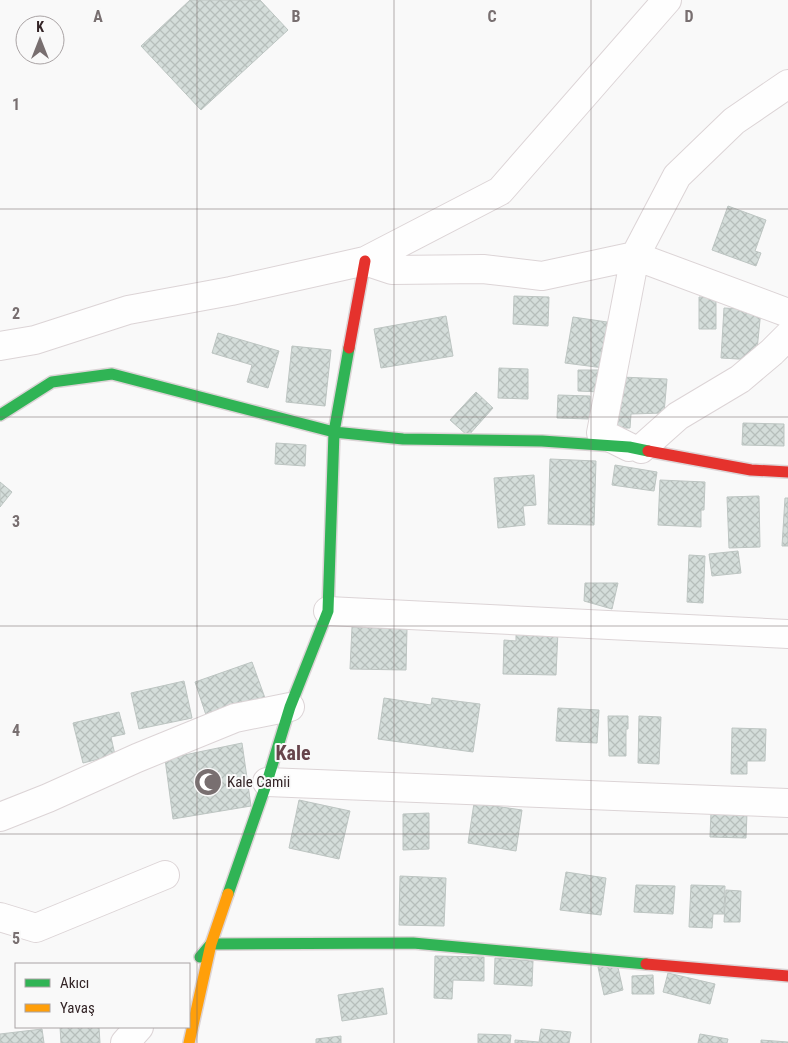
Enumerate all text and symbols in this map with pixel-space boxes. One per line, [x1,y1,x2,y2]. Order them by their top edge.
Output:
text: A [93,7,103,26]
text: B [292,7,301,26]
text: C [487,7,497,26]
text: D [684,7,694,26]
north arrow [15,15,65,65]
text: K [36,19,44,35]
text: 1 [12,95,20,114]
text: 2 [12,304,20,323]
text: 3 [12,512,20,531]
text: 4 [12,721,20,740]
district label: Kale [275,741,311,765]
mosque icon: Kale Camii [193,767,223,797]
place label: Kale Camii [227,773,290,791]
text: 5 [12,929,20,948]
legend [15,963,190,1028]
text: Akıcı [60,974,89,992]
text: Yavaş [60,999,95,1017]

